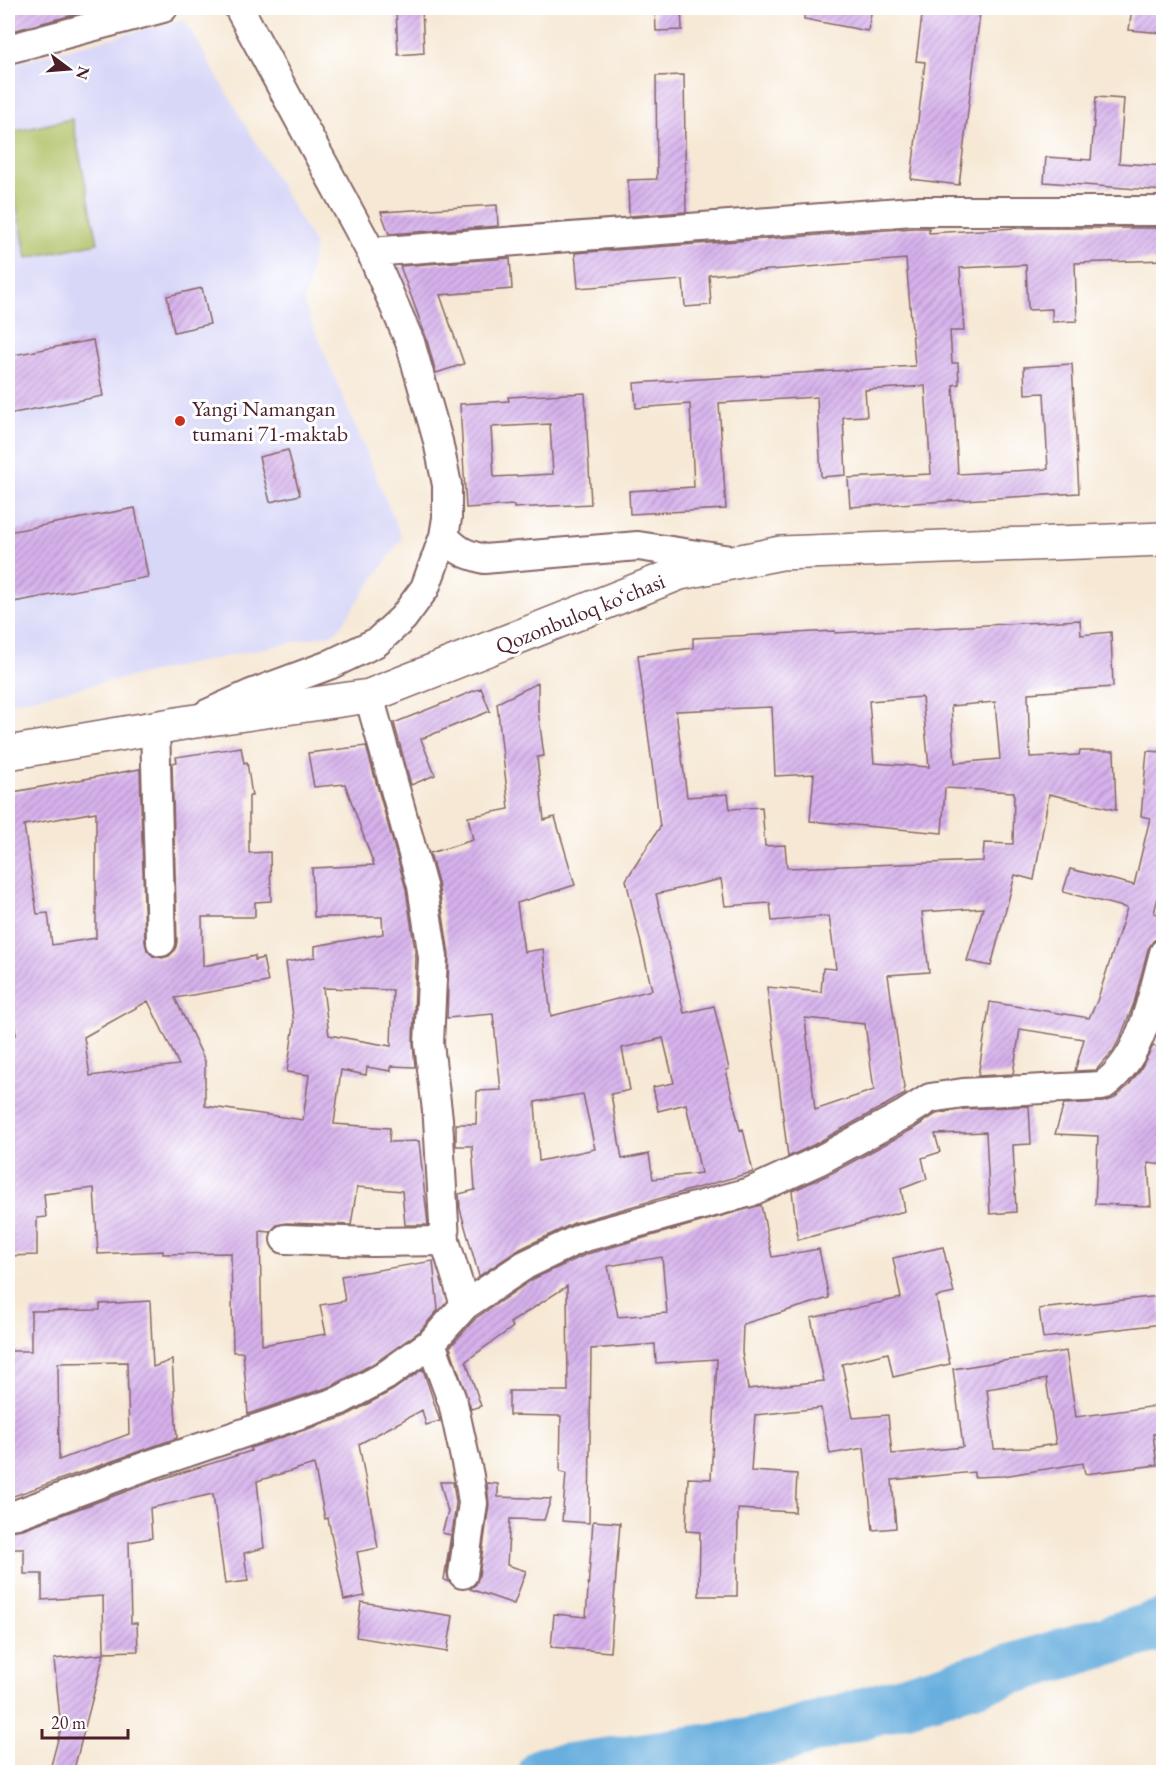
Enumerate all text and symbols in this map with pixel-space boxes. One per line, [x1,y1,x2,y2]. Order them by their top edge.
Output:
north arrow [39,39,99,99]
text: N [71,64,95,82]
place label: Yangi Namangan tumani 71-maktab [192,394,348,448]
marker: Yangi Namangan tumani 71-maktab [173,414,187,428]
street label: Qozonbuloq koʻchasi [491,566,669,661]
scale bar [42,1702,128,1740]
text: 20 m [51,1711,86,1734]

